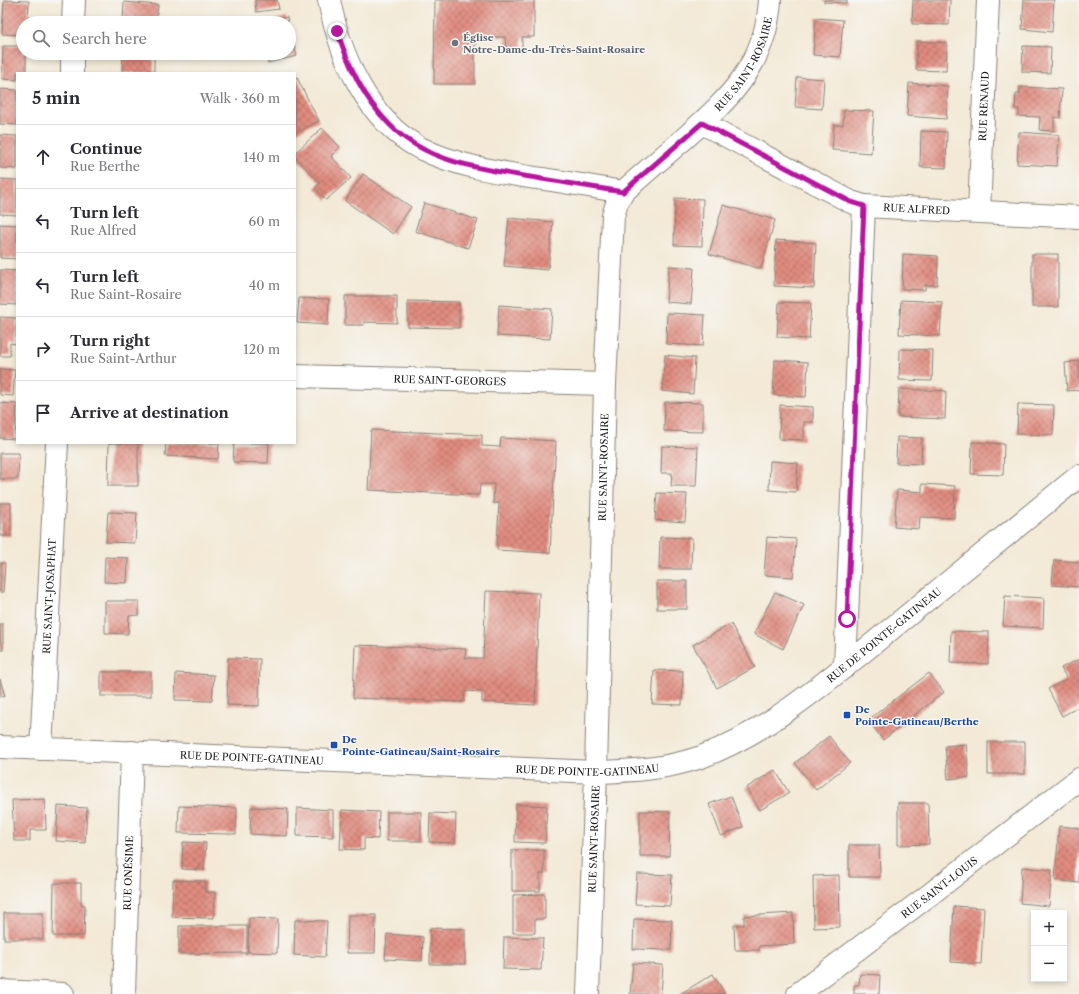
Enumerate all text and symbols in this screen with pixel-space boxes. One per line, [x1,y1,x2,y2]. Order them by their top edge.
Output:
search box [16,16,296,60]
street label: RUE SAINT-ROSAIRE [711,16,775,114]
route end [328,22,346,40]
icon: search [30,27,52,49]
text: Search here [62,29,147,48]
place label: Église Notre-Dame-du-Très-Saint-Rosaire [463,31,645,56]
marker: Église Notre-Dame-du-Très-Saint-Rosaire [450,38,460,48]
street label: RUE RENAUD [976,71,991,141]
text: 5 min [32,88,80,108]
text: Walk · 360 m [200,90,280,106]
text: Continue [70,139,142,158]
icon: ahead [32,146,54,168]
text: 140 m [243,149,280,165]
text: Rue Berthe [70,158,140,174]
street label: RUE ALFRED [883,200,950,217]
text: Turn left [70,203,139,222]
icon: left [32,210,54,232]
text: 60 m [249,213,280,229]
text: Rue Alfred [70,222,136,238]
text: Turn left [70,267,139,286]
icon: left [32,274,54,296]
text: 40 m [249,277,280,293]
text: Rue Saint-Rosaire [70,286,182,302]
text: Turn right [70,331,150,350]
icon: right [32,338,54,360]
text: 120 m [243,341,280,357]
text: Rue Saint-Arthur [70,350,177,366]
street label: RUE SAINT-GEORGES [394,372,506,388]
icon: arrive [32,402,54,424]
text: Arrive at destination [70,403,229,422]
street label: RUE SAINT-ROSAIRE [595,413,611,521]
street label: RUE SAINT-JOSAPHAT [39,538,59,654]
street label: RUE DE POINTE-GATINEAU [824,584,944,685]
route start [838,610,856,628]
place label: De Pointe-Gatineau/Berthe [855,703,979,728]
marker: De Pointe-Gatineau/Berthe [842,710,852,720]
place label: De Pointe-Gatineau/Saint-Rosaire [342,733,500,758]
marker: De Pointe-Gatineau/Saint-Rosaire [329,740,339,750]
street label: RUE DE POINTE-GATINEAU [180,748,324,767]
street label: RUE DE POINTE-GATINEAU [515,761,660,779]
street label: RUE SAINT-ROSAIRE [585,785,602,893]
street label: RUE ONÉSIME [120,835,136,911]
street label: RUE SAINT-LOUIS [898,854,980,921]
map controls [1031,910,1067,982]
button: + [1031,910,1067,946]
button: − [1031,946,1067,982]

